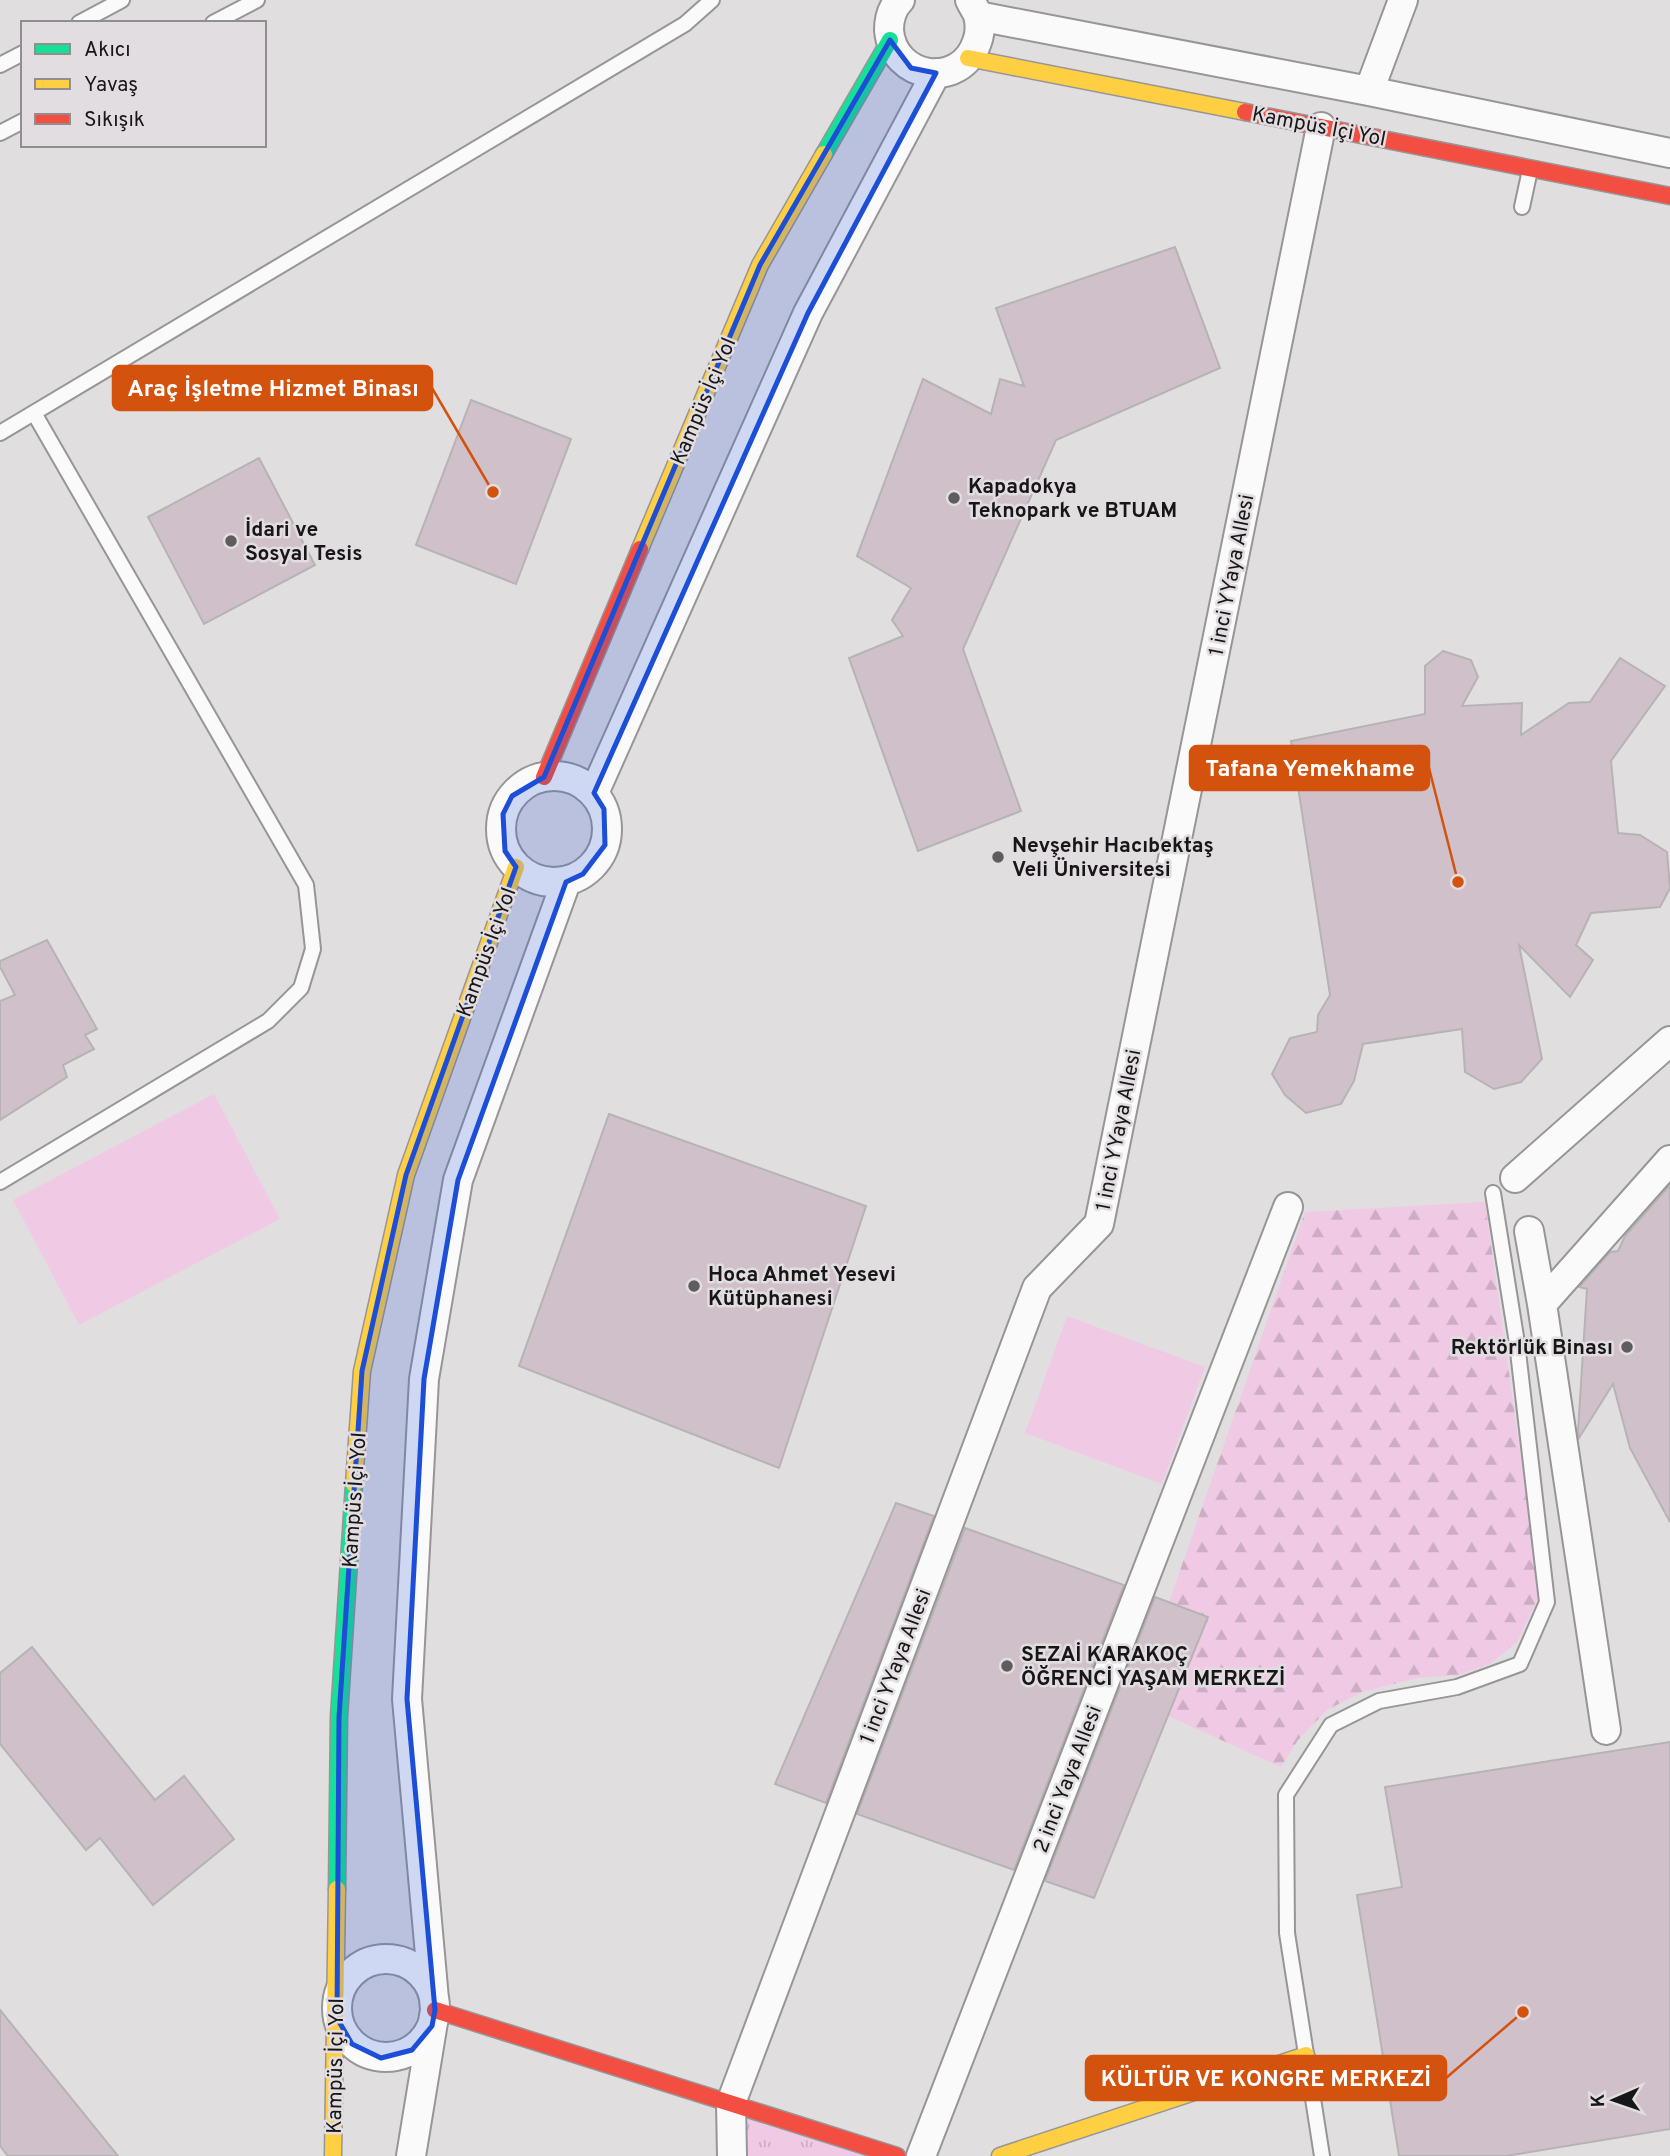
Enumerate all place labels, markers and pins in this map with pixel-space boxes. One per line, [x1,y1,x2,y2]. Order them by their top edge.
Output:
callout: Araç İşletme Hizmet Binası [113,366,432,410]
place label: Kapadokya Teknopark ve BTUAM [968,474,1177,525]
marker: Kapadokya Teknopark ve BTUAM [946,490,962,506]
place label: İdari ve Sosyal Tesis [245,516,363,568]
marker: İdari ve Sosyal Tesis [223,533,239,549]
callout: Tafana Yemekhame [1190,746,1429,790]
place label: Nevşehir Hacıbektaş Veli Üniversitesi [1012,833,1214,884]
marker: Nevşehir Hacıbektaş Veli Üniversitesi [990,849,1006,865]
place label: Hoca Ahmet Yesevi Kütüphanesi [708,1262,896,1313]
marker: Hoca Ahmet Yesevi Kütüphanesi [686,1278,702,1294]
place label: Rektörlük Binası [1451,1335,1613,1362]
marker: Rektörlük Binası [1619,1339,1635,1355]
place label: SEZAİ KARAKOÇ ÖĞRENCİ YAŞAM MERKEZİ [1021,1641,1285,1693]
marker: SEZAİ KARAKOÇ ÖĞRENCİ YAŞAM MERKEZİ [999,1658,1015,1674]
callout: KÜLTÜR VE KONGRE MERKEZİ [1086,2056,1446,2100]

